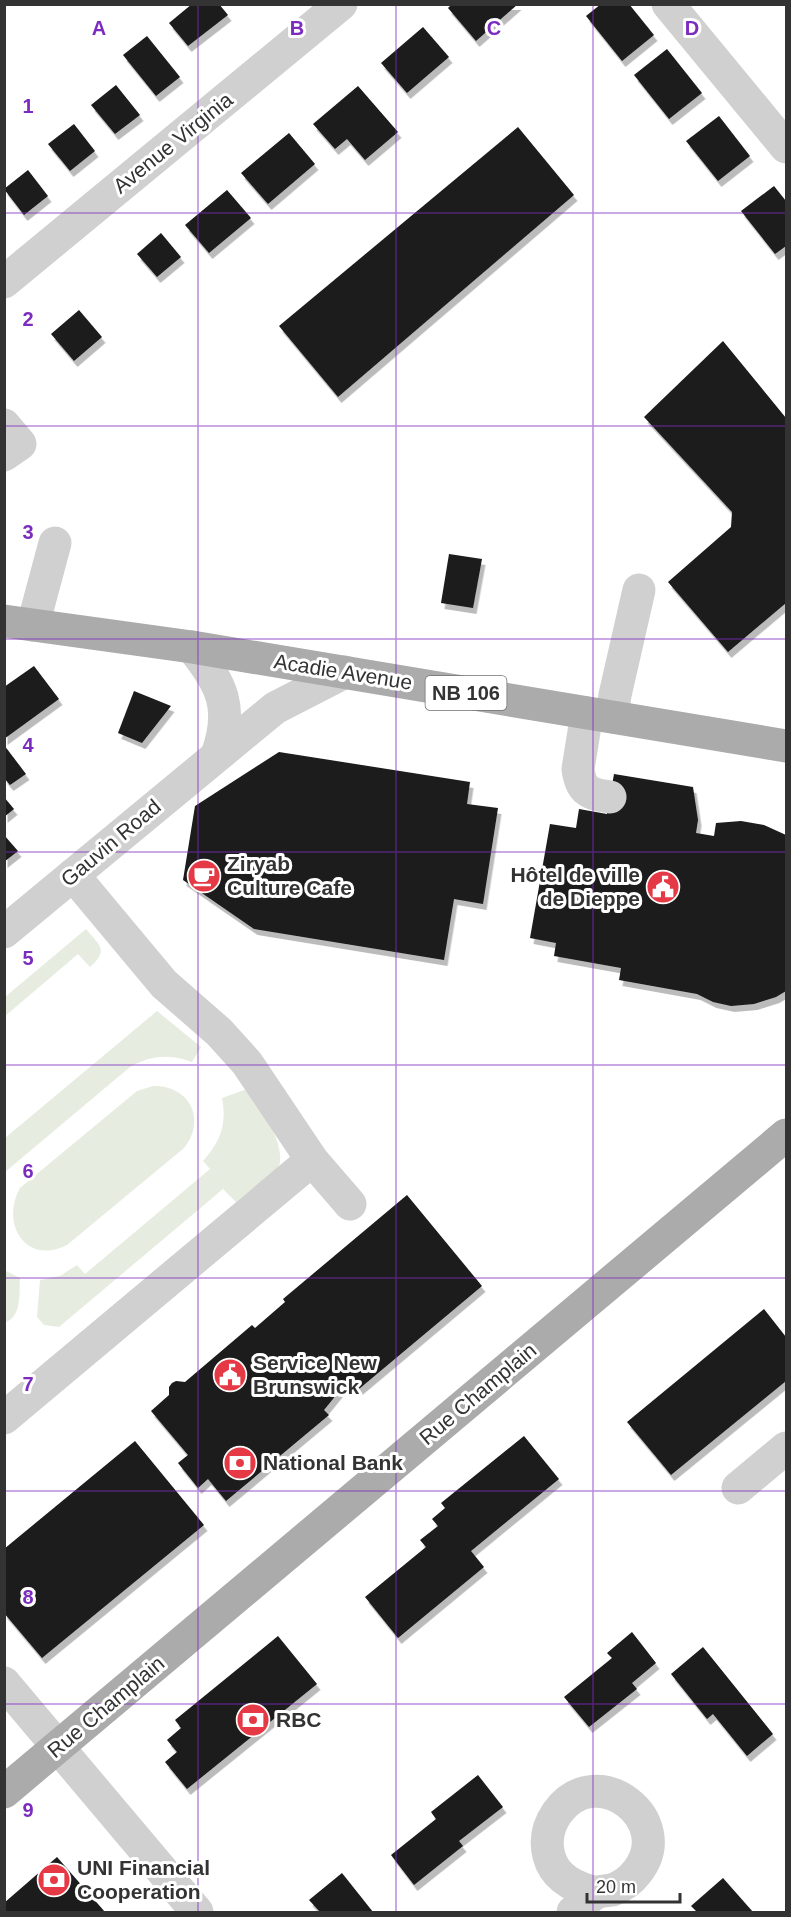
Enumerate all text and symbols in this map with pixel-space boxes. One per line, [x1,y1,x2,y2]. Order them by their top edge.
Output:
text: A [92,17,106,39]
text: B [290,17,304,39]
text: C [487,17,501,39]
text: D [685,17,699,39]
street label: Avenue Virginia [109,87,237,198]
text: 1 [22,95,34,117]
text: 2 [22,308,34,330]
text: 3 [22,521,34,543]
street label: Acadie Avenue [272,649,414,694]
road number: NB 106 [426,676,506,710]
text: 4 [22,734,34,756]
street label: Gauvin Road [56,794,165,891]
place label: Ziryab Culture Cafe [227,852,352,899]
cafe icon: Ziryab Culture Cafe [186,858,222,894]
place label: Hôtel de ville de Dieppe [510,863,640,910]
public building icon: Hôtel de ville de Dieppe [645,869,681,905]
text: 5 [22,947,34,969]
text: 6 [22,1160,34,1182]
street label: Rue Champlain [415,1338,541,1449]
place label: Service New Brunswick [253,1351,377,1398]
public building icon: Service New Brunswick [212,1357,248,1393]
text: 7 [22,1373,34,1395]
bank icon: National Bank [222,1445,258,1481]
place label: National Bank [263,1451,403,1474]
text: 8 [22,1586,34,1608]
street label: Rue Champlain [43,1651,169,1762]
bank icon: RBC [235,1702,271,1738]
place label: RBC [276,1708,322,1731]
text: 9 [22,1799,34,1821]
place label: UNI Financial Cooperation [77,1856,210,1903]
bank icon: UNI Financial Cooperation [36,1862,72,1898]
scale bar [587,1866,680,1904]
text: 20 m [596,1877,636,1897]

